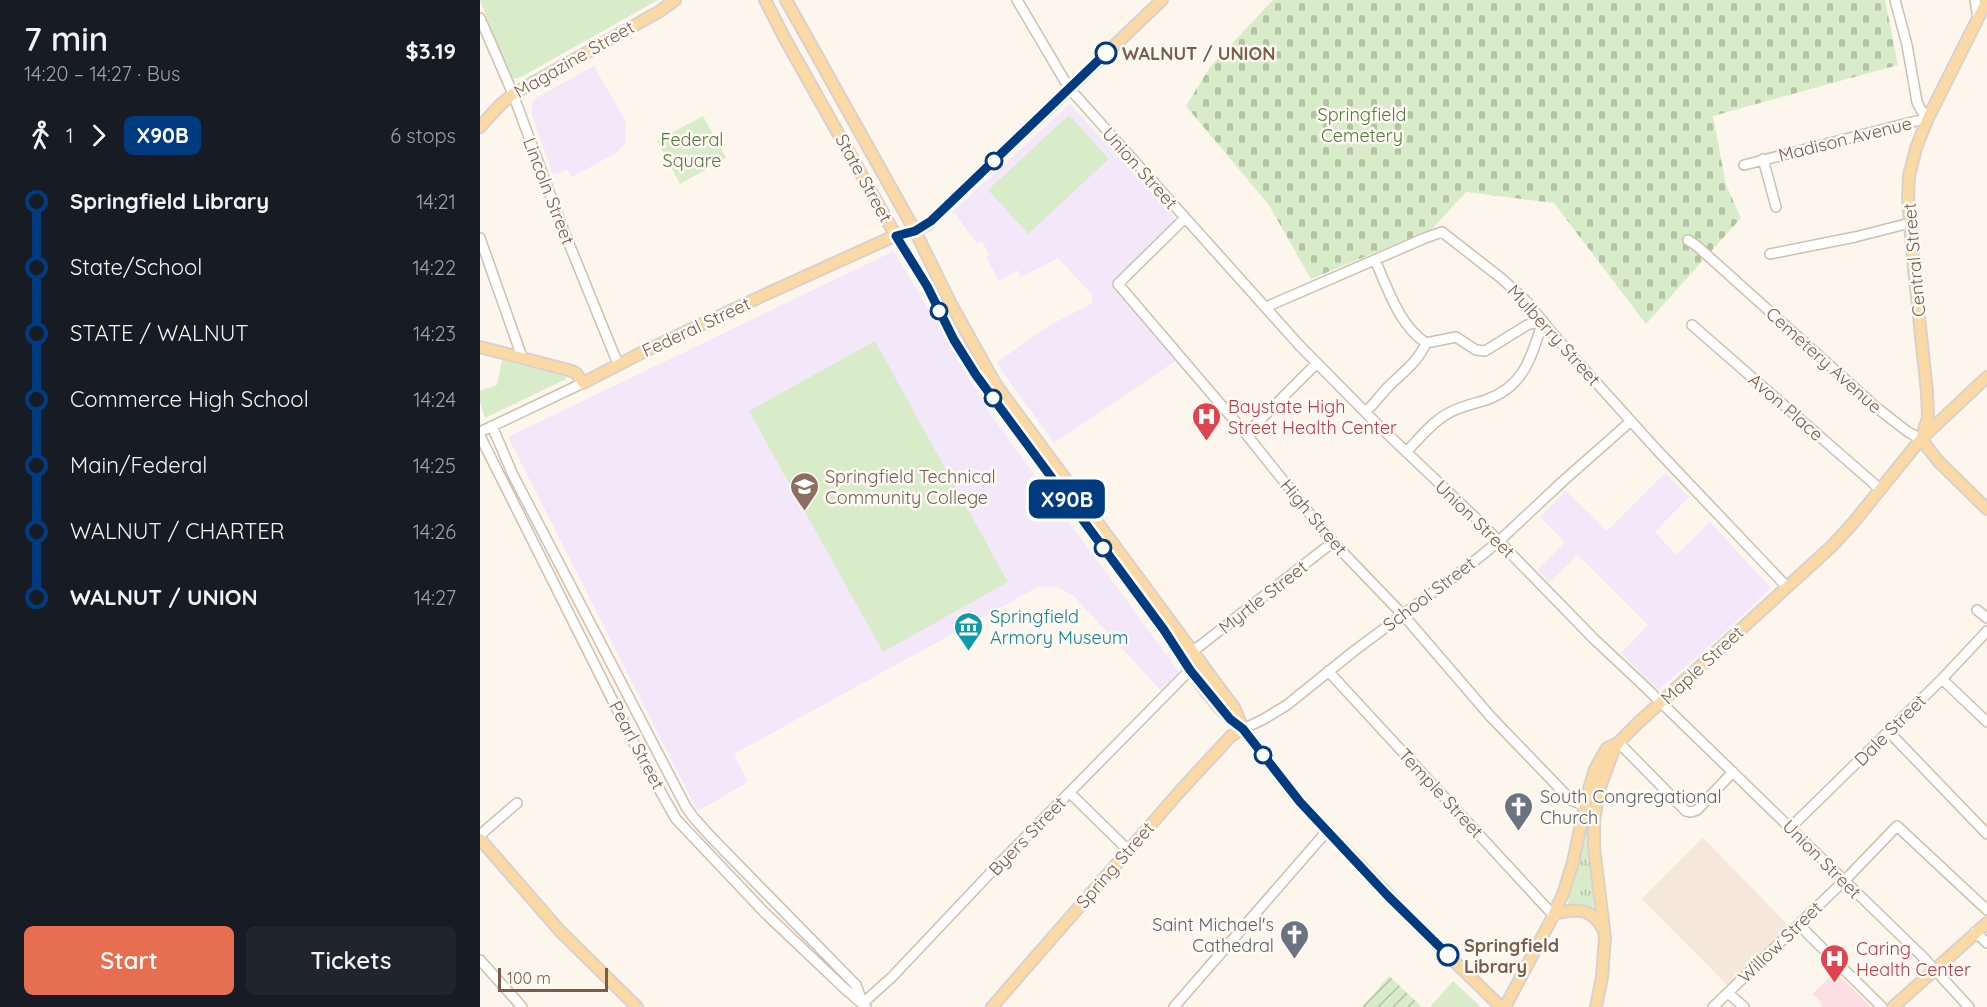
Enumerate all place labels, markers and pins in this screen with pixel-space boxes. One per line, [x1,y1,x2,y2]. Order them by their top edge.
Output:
marker: WALNUT / UNION [1095,42,1117,64]
place label: WALNUT / UNION [1122,42,1275,65]
unlabelled marker [985,152,1003,170]
unlabelled marker [930,302,948,320]
unlabelled marker [984,389,1002,407]
place label: Baystate High Street Health Center [1228,395,1397,439]
hospital icon: Baystate High Street Health Center [1191,400,1223,442]
place label: Springfield Technical Community College [825,465,996,509]
school or university icon: Springfield Technical Community College [788,470,820,512]
unlabelled marker [1094,539,1112,557]
place label: Springfield Armory Museum [990,605,1128,649]
museum icon: Springfield Armory Museum [953,610,985,652]
unlabelled marker [1254,746,1272,764]
place label: South Congregational Church [1540,785,1722,829]
church icon: South Congregational Church [1503,790,1535,832]
place label: Saint Michael's Cathedral [1152,913,1274,957]
church icon: Saint Michael's Cathedral [1279,918,1311,960]
place label: Springfield Library [1464,934,1559,978]
place label: Caring Health Center [1856,937,1971,981]
hospital icon: Caring Health Center [1819,942,1851,984]
marker: Springfield Library [1437,944,1459,966]

